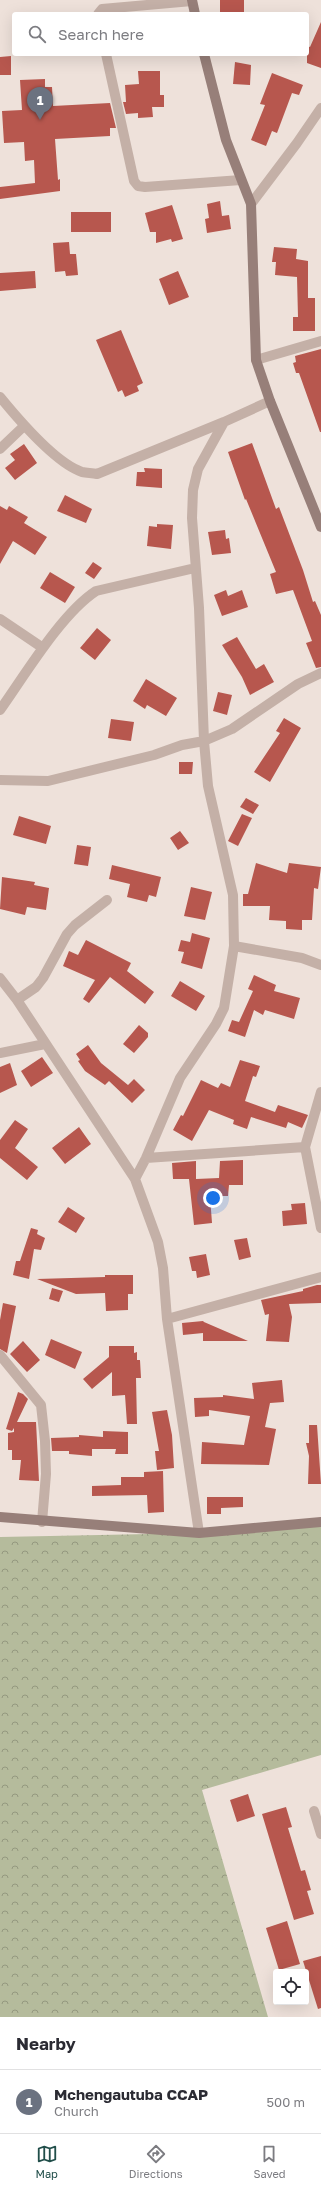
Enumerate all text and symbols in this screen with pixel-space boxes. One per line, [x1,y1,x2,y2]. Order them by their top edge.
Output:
search box [12,12,309,56]
icon: search [26,23,48,45]
text: Search here [58,25,144,43]
pin: 1 [27,87,53,120]
your location [203,1188,223,1208]
map controls [273,1969,309,2005]
button: locate [273,1969,309,2005]
text: Nearby [16,2033,76,2054]
text: Mchengautuba CCAP [54,2085,208,2103]
text: 1 [26,2094,32,2110]
text: 500 m [267,2094,305,2110]
text: Church [54,2103,99,2119]
tab: Map [35,2143,58,2180]
tab: Directions [129,2143,183,2180]
tab: Saved [253,2143,286,2180]

